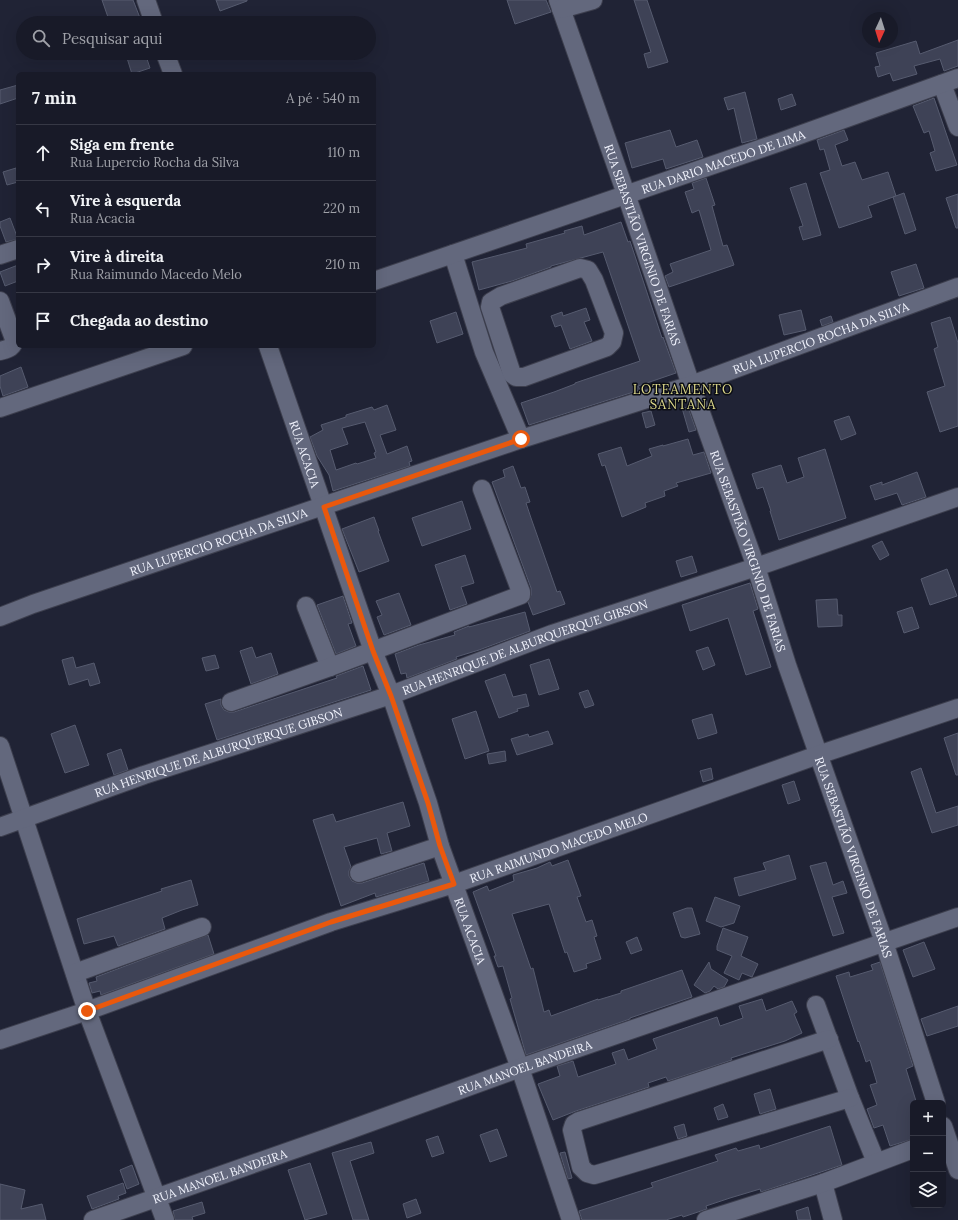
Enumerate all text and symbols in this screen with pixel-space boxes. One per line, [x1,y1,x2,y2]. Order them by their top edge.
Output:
north arrow [862,12,898,48]
search box [16,16,376,60]
icon: search [30,27,52,49]
text: Pesquisar aqui [62,29,162,48]
text: 7 min [32,87,77,109]
text: A pé · 540 m [286,90,360,107]
street label: RUA DARIO MACEDO DE LIMA [639,126,807,196]
text: Siga em frente [70,135,174,154]
icon: ahead [32,142,54,164]
street label: RUA SEBASTIÃO VIRGINIO DE FARIAS [602,142,684,347]
text: 110 m [327,144,360,161]
text: Rua Lupercio Rocha da Silva [70,154,239,171]
text: Vire à esquerda [70,191,181,210]
icon: left [32,198,54,220]
text: 220 m [323,200,360,217]
text: Rua Acacia [70,210,135,227]
text: Vire à direita [70,247,164,266]
icon: right [32,254,54,276]
text: 210 m [325,256,360,273]
text: Rua Raimundo Macedo Melo [70,266,242,283]
street label: RUA LUPERCIO ROCHA DA SILVA [730,298,911,377]
icon: arrive [32,310,54,332]
text: Chegada ao destino [70,311,208,330]
district label: LOTEAMENTO SANTANA [633,381,733,413]
street label: RUA ACACIA [287,418,324,490]
route start [512,430,530,448]
street label: RUA SEBASTIÃO VIRGINIO DE FARIAS [707,448,790,654]
street label: RUA LUPERCIO ROCHA DA SILVA [127,504,309,578]
street label: RUA HENRIQUE DE ALBURQUERQUE GIBSON [400,596,649,698]
street label: RUA HENRIQUE DE ALBURQUERQUE GIBSON [92,704,344,800]
street label: RUA SEBASTIÃO VIRGINIO DE FARIAS [812,755,896,960]
street label: RUA RAIMUNDO MACEDO MELO [467,808,650,885]
street label: RUA ACACIA [452,895,490,967]
route end [78,1002,96,1020]
street label: RUA MANOEL BANDEIRA [456,1036,594,1098]
map controls [910,1100,946,1208]
button: + [910,1100,946,1136]
button: − [910,1136,946,1172]
street label: RUA MANOEL BANDEIRA [150,1145,289,1206]
button: layers [910,1172,946,1208]

